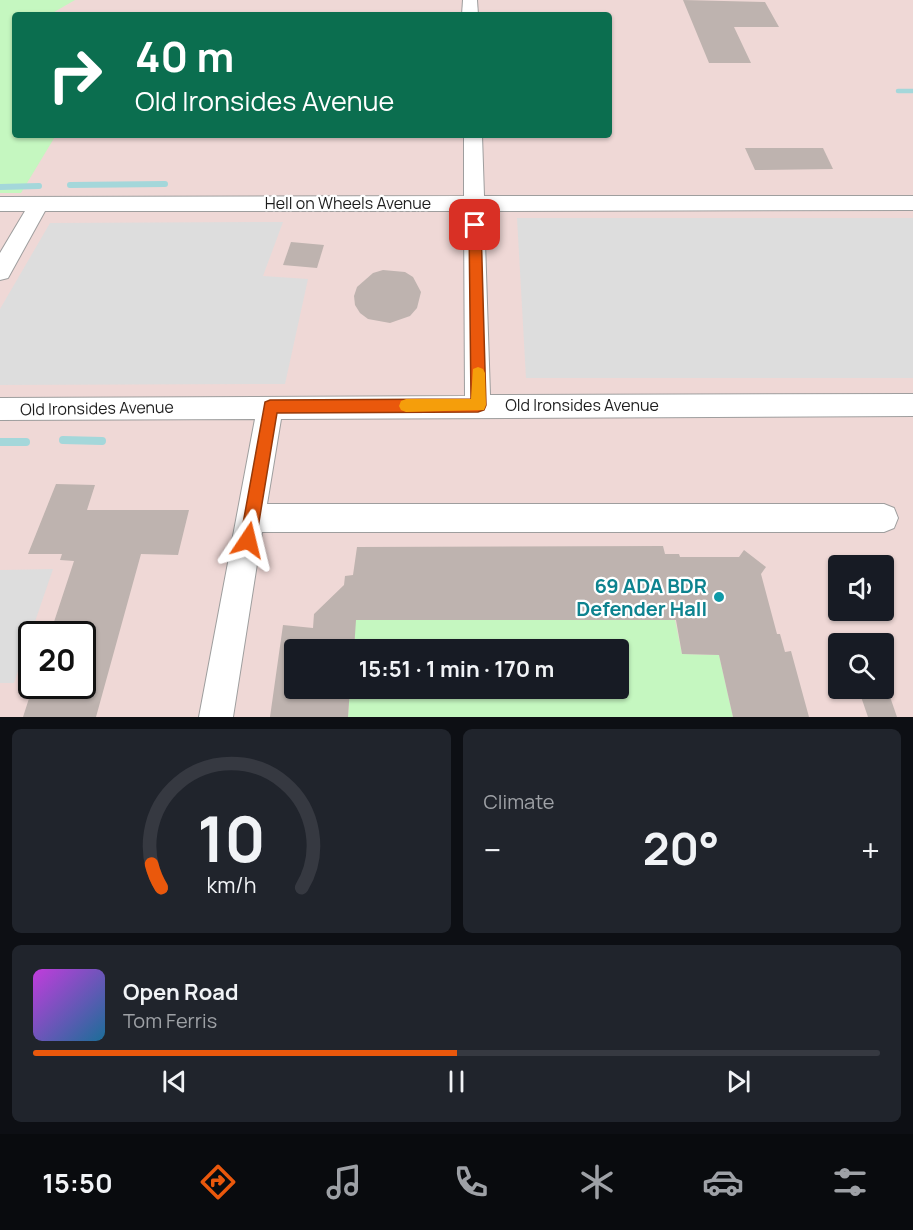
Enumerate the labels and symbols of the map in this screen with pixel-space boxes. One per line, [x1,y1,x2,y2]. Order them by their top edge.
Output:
street label: Hell on Wheels Avenue [265,192,431,214]
pin [449,199,500,250]
street label: Old Ironsides Avenue [505,394,659,416]
street label: Old Ironsides Avenue [20,396,174,420]
position arrow [216,508,280,572]
place label: 69 ADA BDR Defender Hall [576,572,707,622]
marker: 69 ADA BDR Defender Hall [712,590,726,604]
speed limit sign: 20 [18,621,96,699]

